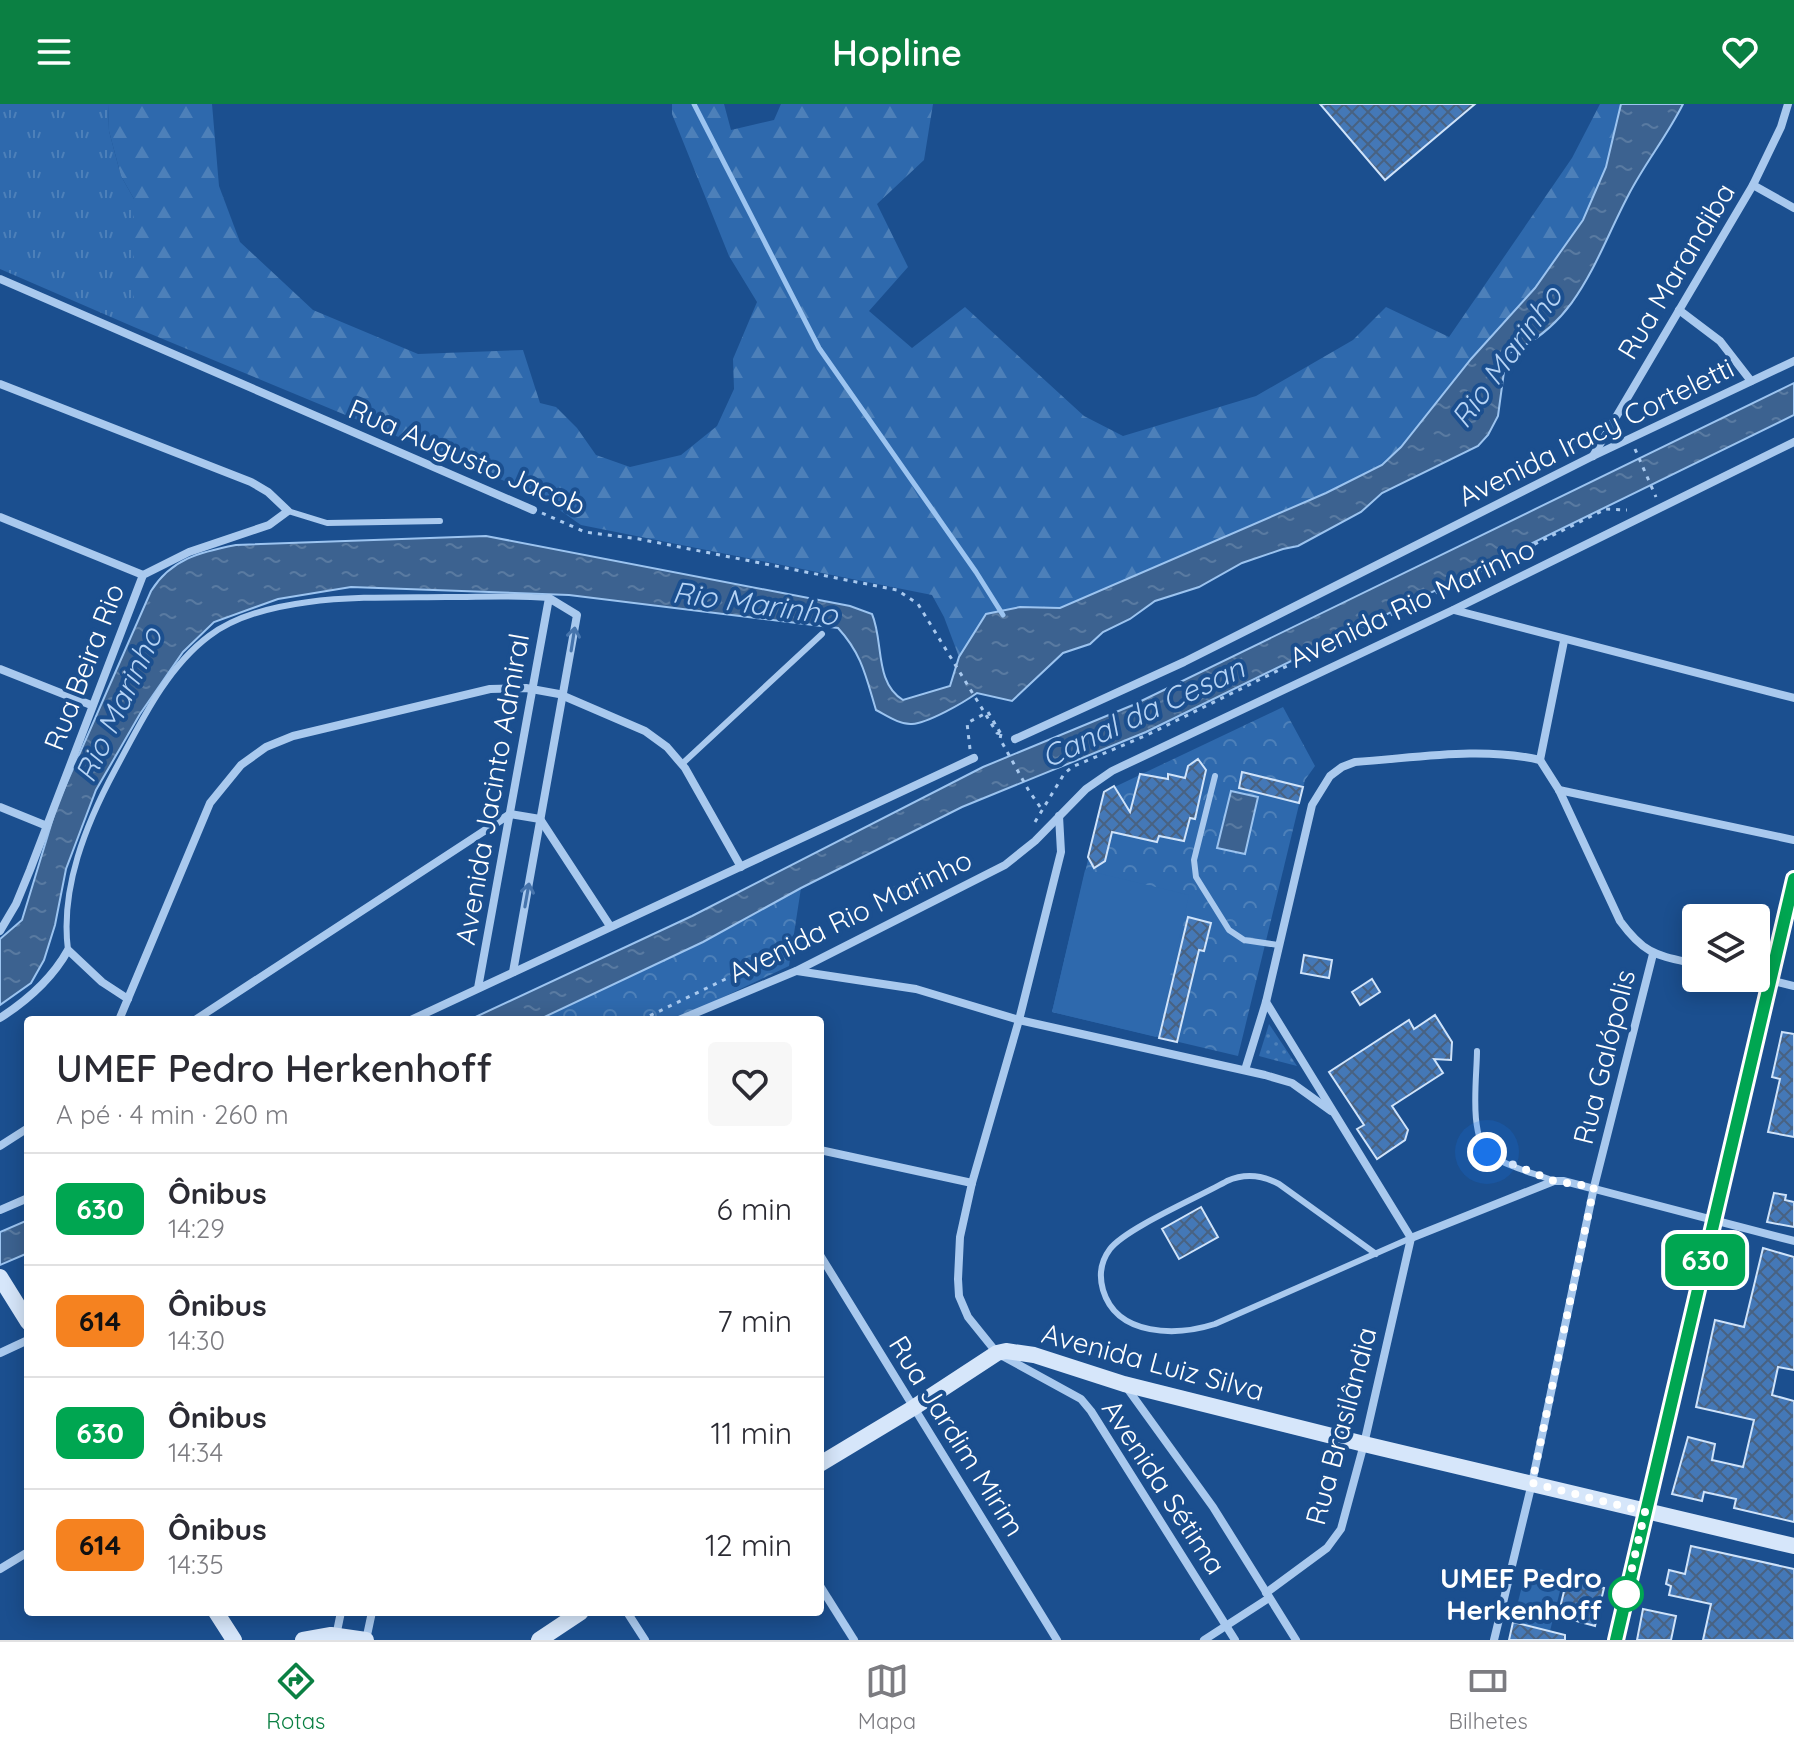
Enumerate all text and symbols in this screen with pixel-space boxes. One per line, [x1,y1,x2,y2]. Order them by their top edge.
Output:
icon: menu [32,30,76,74]
text: Hopline [832,30,962,75]
icon: heart [1718,30,1762,74]
street label: Rua Marandiba [1609,176,1742,365]
water label: Rio Marinho [1442,276,1572,435]
street label: Avenida Iracy Corteletti [1452,350,1739,514]
street label: Rua Augusto Jacob [343,391,591,522]
street label: Avenida Rio Marinho [1283,530,1540,675]
water label: Rio Marinho [670,573,842,634]
street label: Rua Beira Rio [36,579,131,755]
water label: Rio Marinho [66,619,171,788]
one-way arrow [567,627,582,652]
street label: Avenida Jacinto Admiral [447,630,536,947]
water label: Canal da Cesan [1035,648,1251,776]
street label: Avenida Rio Marinho [722,841,977,990]
one-way arrow [520,883,535,908]
map controls [1682,904,1770,992]
button: layers [1682,904,1770,992]
street label: Rua Galópolis [1565,966,1642,1148]
button: heart [708,1042,792,1126]
text: UMEF Pedro Herkenhoff [56,1044,492,1092]
text: A pé · 4 min · 260 m [56,1098,289,1131]
your location [1467,1132,1507,1172]
text: Ônibus [168,1174,267,1212]
text: 6 min [717,1190,792,1228]
text: 630 [76,1191,124,1226]
text: 14:29 [168,1212,225,1245]
line badge: 630 [1659,1234,1751,1286]
text: 630 [1681,1242,1729,1277]
text: Ônibus [168,1286,267,1324]
text: 7 min [717,1302,792,1340]
text: 614 [79,1303,121,1338]
street label: Avenida Luiz Silva [1038,1315,1268,1408]
street label: Rua Brasilândia [1297,1323,1384,1529]
text: 14:30 [168,1324,225,1357]
street label: Rua Jardim Mirim [882,1329,1033,1542]
street label: Avenida Sétima [1095,1393,1234,1581]
text: Ônibus [168,1398,267,1436]
text: 11 min [710,1414,792,1452]
text: 630 [76,1415,124,1450]
text: 14:34 [168,1436,223,1469]
text: Ônibus [168,1510,267,1548]
text: 12 min [705,1526,792,1564]
text: 614 [79,1527,121,1562]
text: 14:35 [168,1548,224,1581]
place label: UMEF Pedro Herkenhoff [1440,1560,1603,1627]
marker: UMEF Pedro Herkenhoff [1609,1577,1643,1611]
tab: Rotas [266,1659,325,1735]
tab: Mapa [858,1659,916,1735]
tab: Bilhetes [1449,1659,1528,1735]

